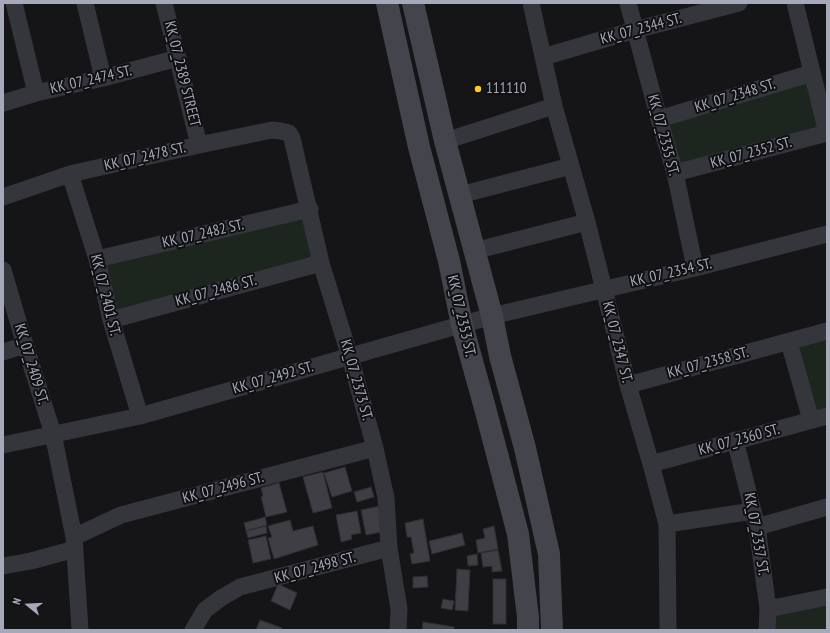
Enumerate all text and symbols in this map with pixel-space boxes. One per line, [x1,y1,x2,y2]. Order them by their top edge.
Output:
street label: KK_07_2344 ST. [599,10,683,48]
street label: KK_07_2389 STREET [160,19,204,129]
street label: KK_07_2474 ST. [49,62,133,98]
street label: KK_07_2348 ST. [693,75,777,117]
place label: 111110 [486,80,526,98]
marker: 111110 [473,84,483,94]
street label: KK_07_2335 ST. [644,93,682,177]
street label: KK_07_2352 ST. [709,134,793,172]
street label: KK_07_2478 ST. [103,139,187,175]
street label: KK_07_2482 ST. [161,216,245,252]
street label: KK_07_2401 ST. [86,253,124,337]
street label: KK_07_2354 ST. [629,255,713,291]
street label: KK_07_2486 ST. [174,272,258,310]
street label: KK_07_2353 ST. [443,274,479,358]
street label: KK_07_2347 ST. [598,300,636,384]
street label: KK_07_2409 ST. [10,322,52,406]
street label: KK_07_2373 ST. [336,338,376,422]
street label: KK_07_2358 ST. [666,344,750,382]
street label: KK_07_2492 ST. [231,358,315,398]
street label: KK_07_2360 ST. [697,421,781,459]
street label: KK_07_2496 ST. [181,469,265,507]
street label: KK_07_2337 ST. [740,492,772,576]
street label: KK_07_2498 ST. [273,549,357,587]
north arrow [8,585,48,625]
text: N [9,596,24,606]

